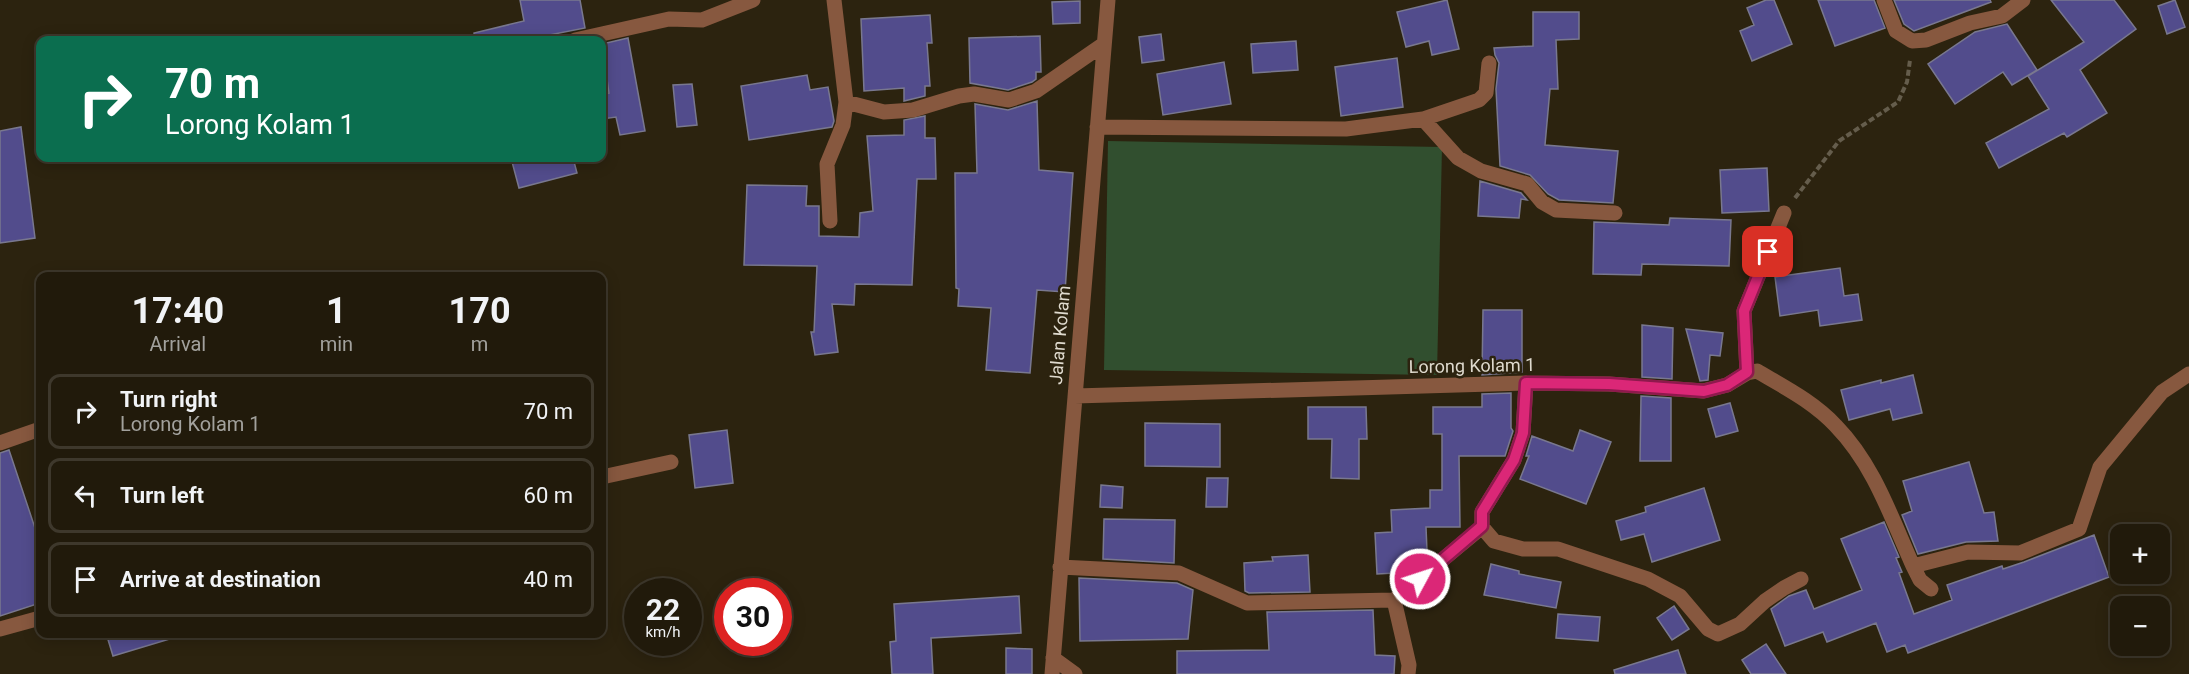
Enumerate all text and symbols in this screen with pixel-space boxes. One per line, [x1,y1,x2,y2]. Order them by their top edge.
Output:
text: 70 m [165,59,260,108]
icon: right [66,60,144,138]
text: Lorong Kolam 1 [165,109,355,141]
pin [1742,226,1793,277]
icon: arrive [1751,235,1784,268]
street label: Jalan Kolam [1045,284,1074,385]
text: 17:40 [131,290,224,332]
text: 1 [326,290,347,332]
text: 170 [449,290,511,332]
text: Arrival [149,332,206,356]
text: min [320,332,353,356]
text: m [471,332,488,356]
street label: Lorong Kolam 1 [1409,354,1535,377]
text: Turn right [120,387,217,412]
icon: right [69,395,102,428]
text: 70 m [524,399,573,424]
text: Lorong Kolam 1 [120,412,261,436]
icon: left [69,479,102,512]
text: Turn left [120,483,204,508]
text: 60 m [524,483,573,508]
map controls [2110,524,2170,656]
button: + [2110,524,2170,584]
position arrow [1388,547,1452,611]
icon: arrive [69,563,102,596]
text: Arrive at destination [120,567,321,592]
text: 40 m [524,567,573,592]
speed limit sign: 30 [714,578,792,656]
text: 22 [646,592,680,627]
button: − [2110,596,2170,656]
text: km/h [645,623,681,641]

